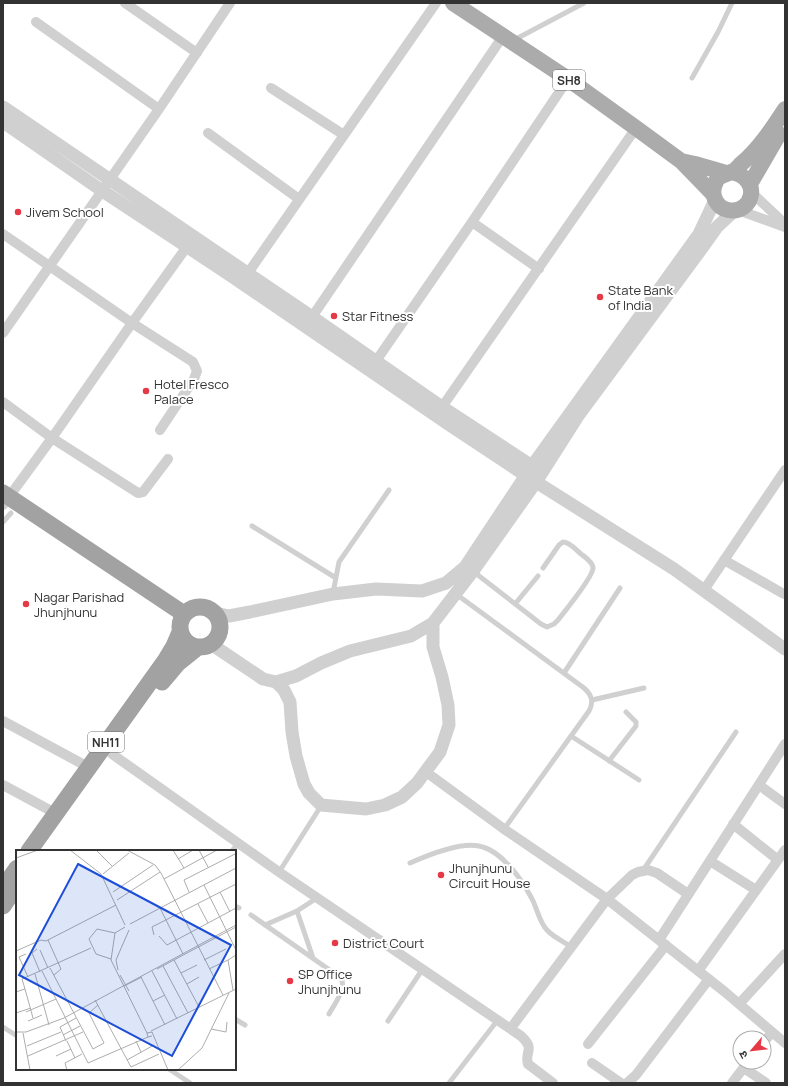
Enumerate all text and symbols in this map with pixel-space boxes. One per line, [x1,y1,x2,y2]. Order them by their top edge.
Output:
road number: SH8 [553,70,585,90]
place label: Jivem School [26,203,104,221]
marker: Jivem School [13,207,23,217]
place label: State Bank of India [608,281,674,314]
marker: State Bank of India [595,292,605,302]
place label: Star Fitness [342,307,414,325]
marker: Star Fitness [329,311,339,321]
place label: Hotel Fresco Palace [154,375,229,408]
marker: Hotel Fresco Palace [141,386,151,396]
place label: Nagar Parishad Jhunjhunu [34,588,124,621]
marker: Nagar Parishad Jhunjhunu [21,599,31,609]
road number: NH11 [88,732,124,752]
inset map [16,850,236,1070]
place label: Jhunjhunu Circuit House [449,859,531,892]
marker: Jhunjhunu Circuit House [436,870,446,880]
place label: District Court [343,934,424,952]
marker: District Court [330,938,340,948]
place label: SP Office Jhunjhunu [298,965,361,998]
marker: SP Office Jhunjhunu [285,976,295,986]
north arrow [732,1030,772,1070]
text: उ [734,1048,751,1061]

